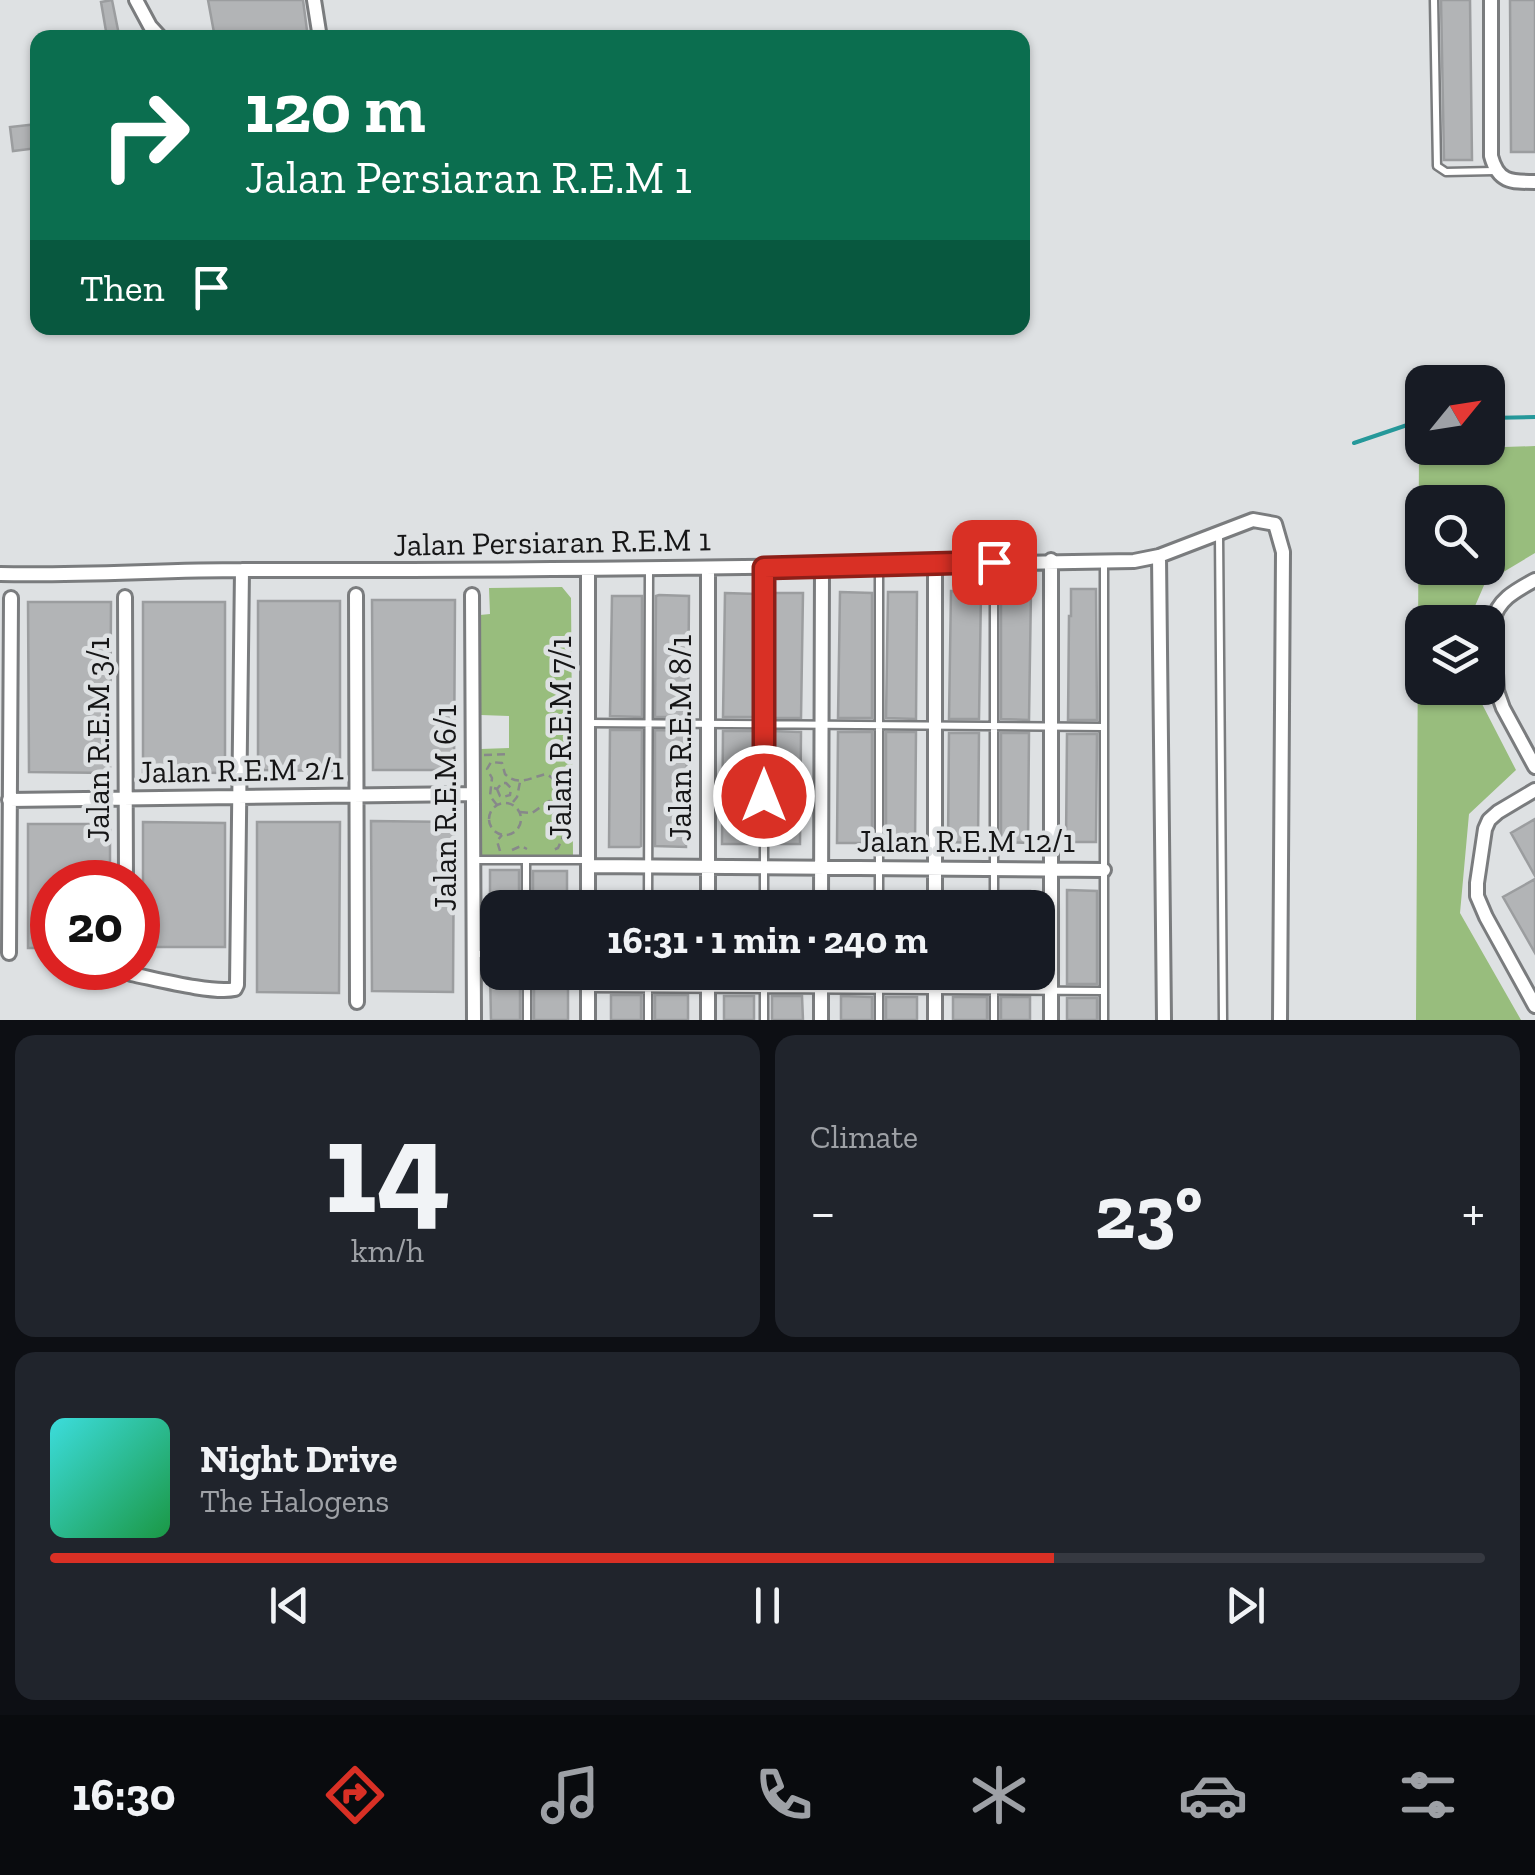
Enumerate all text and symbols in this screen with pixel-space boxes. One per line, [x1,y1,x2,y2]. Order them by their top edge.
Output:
text: 120 m [245,66,426,150]
icon: right [80,70,210,200]
text: Jalan Persiaran R.E.M 1 [245,151,692,205]
icon: arrive [184,260,239,315]
text: Then [80,265,164,311]
north arrow [1405,365,1505,465]
map controls [1405,365,1505,705]
button: search [1405,485,1505,585]
street label: Jalan Persiaran R.E.M 1 [393,520,711,564]
pin [952,520,1037,605]
icon: arrive [967,535,1022,590]
button: layers [1405,605,1505,705]
street label: Jalan R.E.M 8/1 [661,635,699,841]
street label: Jalan R.E.M 7/1 [541,636,579,840]
street label: Jalan R.E.M 3/1 [79,637,117,843]
street label: Jalan R.E.M 6/1 [426,705,464,911]
position arrow [712,744,816,848]
street label: Jalan R.E.M 2/1 [138,749,344,791]
street label: Jalan R.E.M 12/1 [857,822,1075,860]
speed limit sign: 20 [30,860,160,990]
text: 16:31 · 1 min · 240 m [607,917,928,963]
text: 14 [324,1089,451,1245]
text: Climate [810,1118,918,1156]
text: 23° [1095,1167,1203,1257]
text: − [810,1179,836,1245]
text: + [1462,1179,1485,1245]
text: km/h [351,1232,424,1270]
text: Night Drive [200,1436,397,1482]
text: The Halogens [200,1482,389,1520]
icon: previous [262,1578,317,1633]
icon: pause [740,1578,795,1633]
icon: next [1218,1578,1273,1633]
icon: directions [320,1760,390,1830]
icon: music [535,1760,605,1830]
icon: phone [749,1760,819,1830]
icon: climate [964,1760,1034,1830]
icon: car [1178,1760,1248,1830]
icon: filters [1393,1760,1463,1830]
text: 16:30 [72,1768,176,1822]

